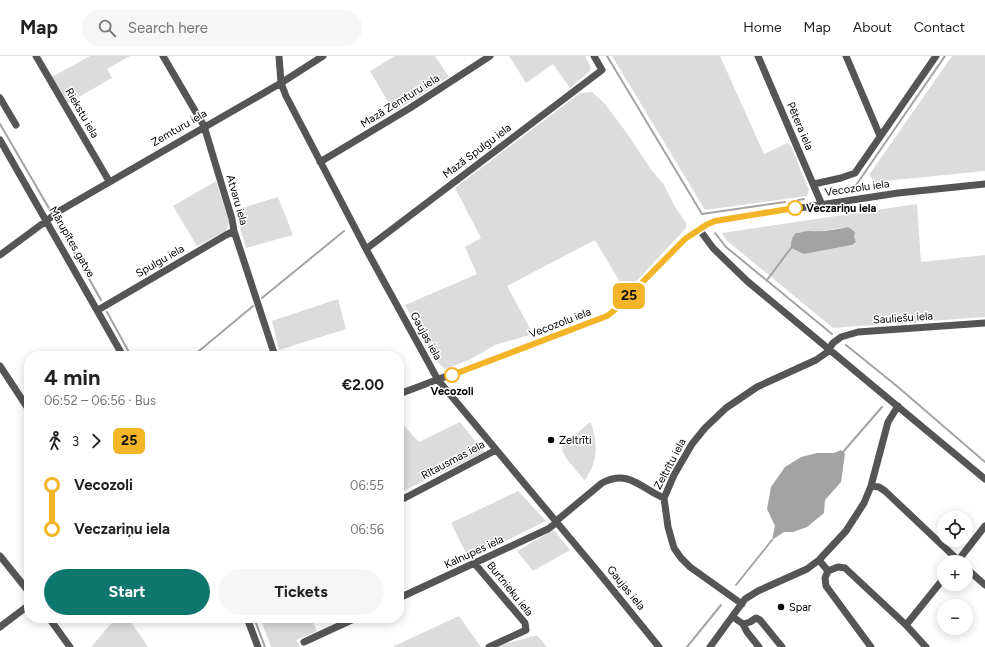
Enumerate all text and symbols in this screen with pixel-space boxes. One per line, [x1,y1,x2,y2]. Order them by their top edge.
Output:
search box [82,10,362,46]
text: Map [20,16,58,39]
icon: search [96,17,118,39]
text: Search here [128,19,208,37]
text: Home [743,19,782,36]
text: Map [804,19,831,36]
text: About [853,19,892,36]
text: Contact [914,19,965,36]
street label: Mazā Zemturu iela [358,72,442,130]
street label: Riekstu iela [62,86,102,140]
street label: Pētera iela [784,100,816,152]
street label: Zemturu iela [149,107,209,149]
street label: Mazā Spulgu iela [440,121,514,181]
street label: Atvaru iela [224,173,250,227]
street label: Vecozolu iela [824,177,890,199]
marker: Veczariņu iela [787,200,803,216]
place label: Veczariņu iela [806,202,877,215]
street label: Mārupītes gatve [46,204,98,280]
street label: Spulgu iela [133,242,187,280]
line badge: 25 [611,283,647,309]
text: 25 [621,287,637,304]
street label: Vecozolu iela [527,305,593,341]
street label: Sauliešu iela [873,309,933,327]
street label: Gaujas iela [407,310,445,362]
text: 4 min [44,364,101,391]
marker: Vecozoli [444,367,460,383]
text: €2.00 [342,376,384,394]
place label: Vecozoli [430,385,474,398]
text: 06:52 – 06:56 · Bus [44,393,156,408]
icon: walk [44,430,66,452]
icon: forward [85,430,107,452]
text: 25 [121,432,137,449]
text: 3 [72,434,79,449]
place label: Zeltrīti [559,434,592,447]
marker: Zeltrīti [546,435,556,445]
street label: Zeltrītu iela [651,436,689,492]
street label: Rītausmas iela [419,438,487,482]
text: Vecozoli [74,476,133,494]
text: 06:55 [350,478,384,493]
map controls [937,511,973,635]
button: locate [937,511,973,547]
text: Veczariņu iela [74,520,170,538]
text: 06:56 [350,522,384,537]
street label: Kalnupes iela [442,533,506,571]
button: + [937,555,973,591]
street label: Burtnieku iela [484,559,536,619]
street label: Gaujas iela [604,563,648,613]
button: Start [44,569,210,615]
button: Tickets [218,569,384,615]
button: − [937,599,973,635]
place label: Spar [789,601,812,614]
marker: Spar [776,602,786,612]

